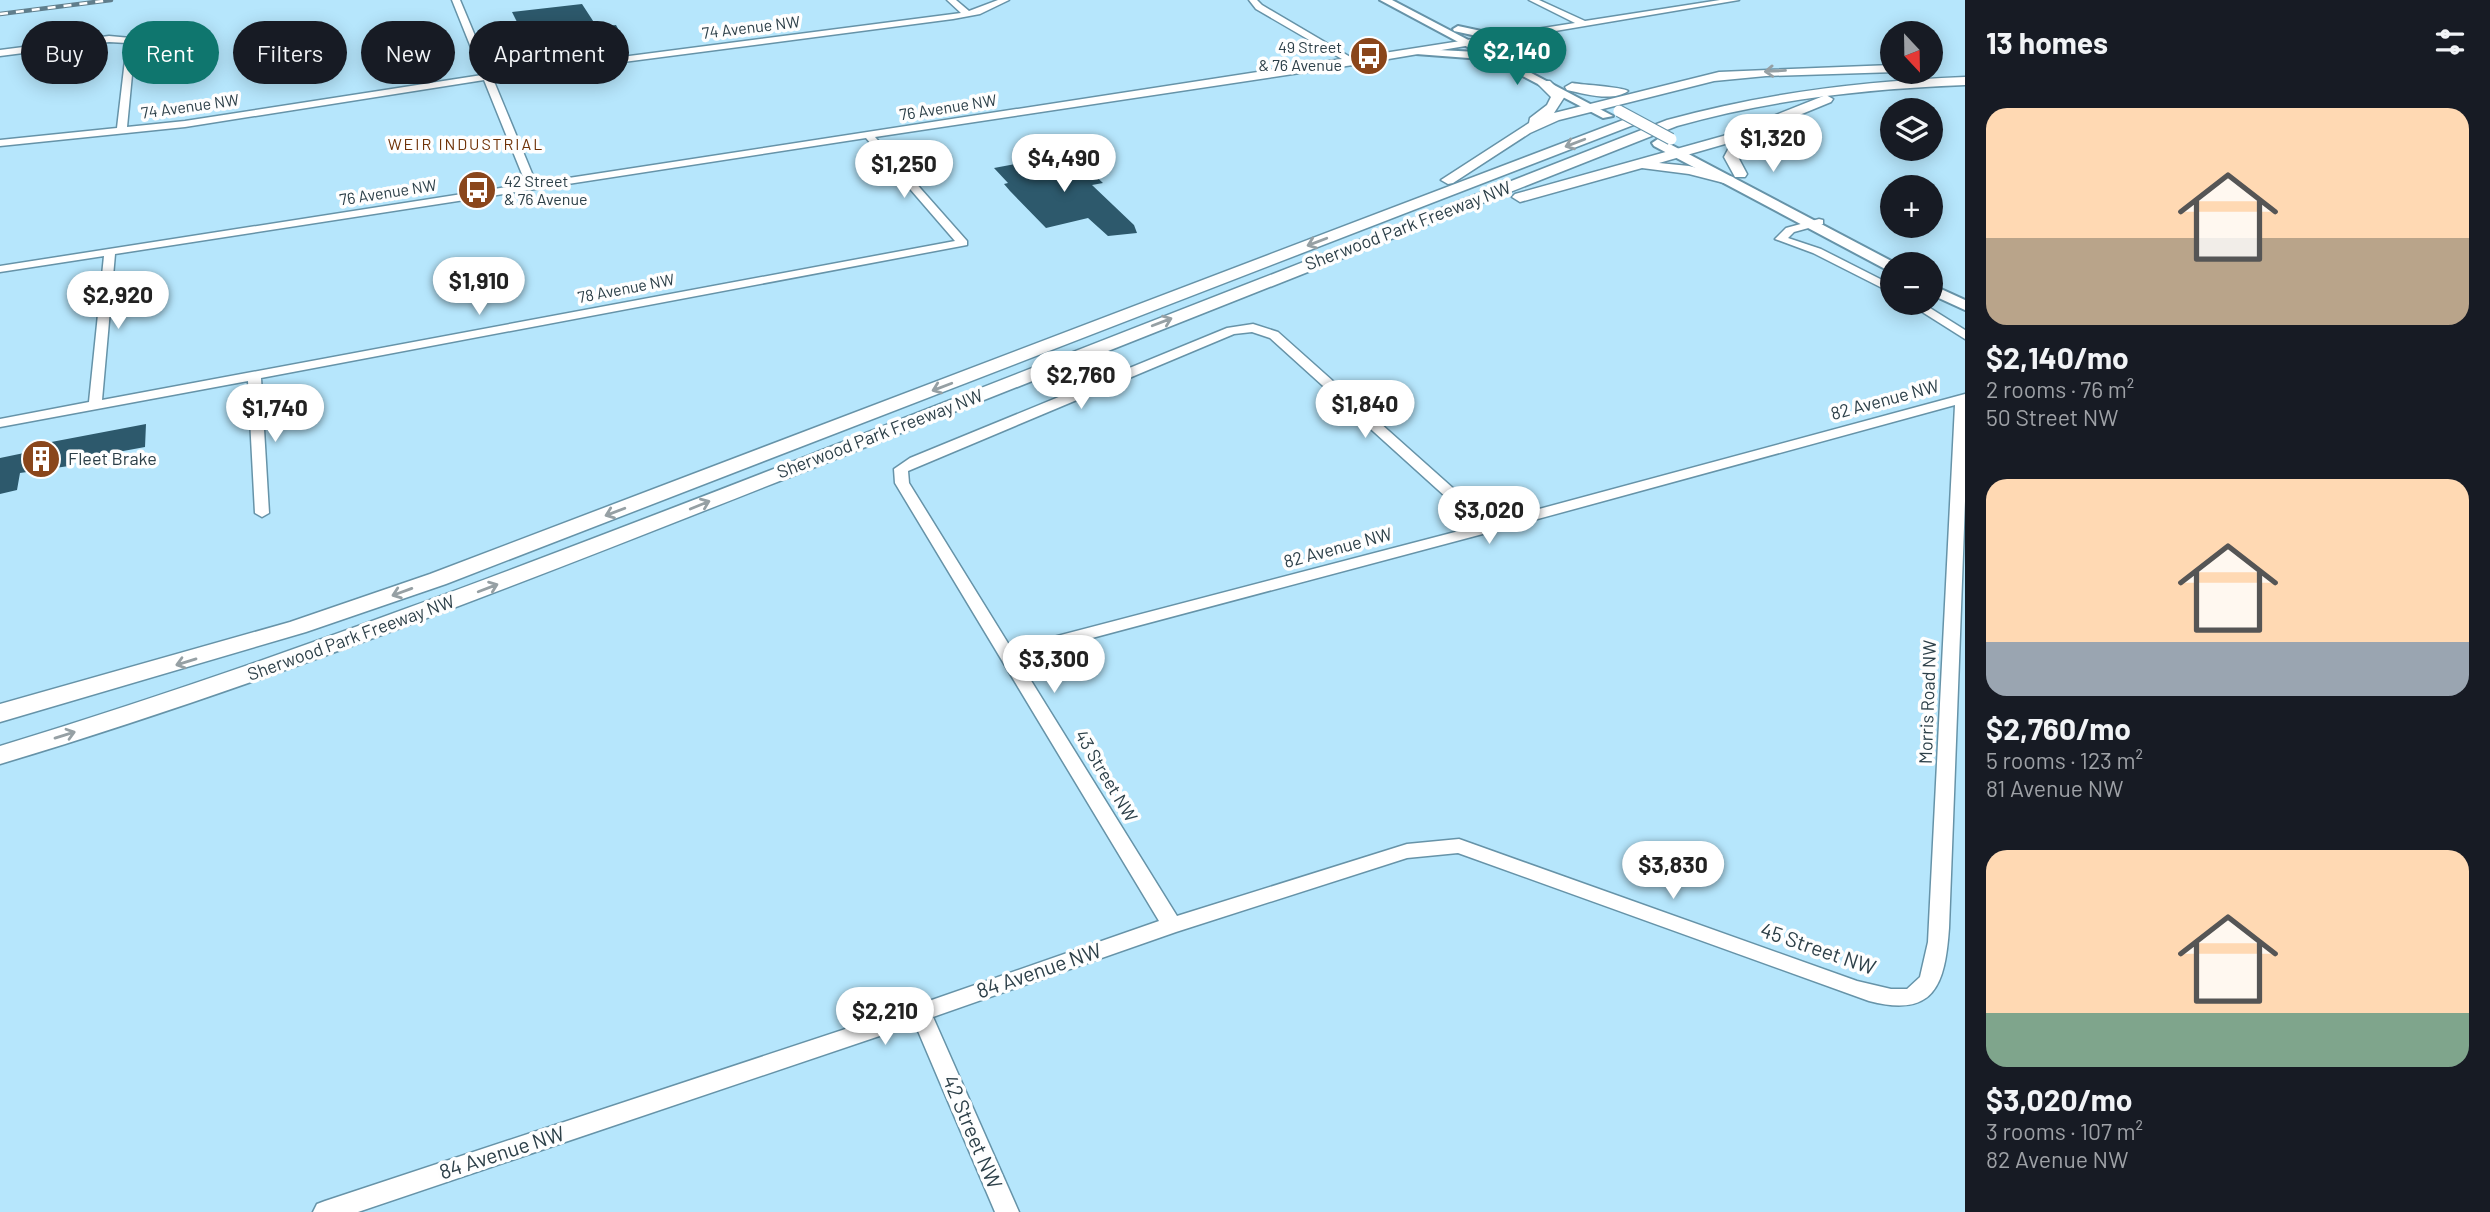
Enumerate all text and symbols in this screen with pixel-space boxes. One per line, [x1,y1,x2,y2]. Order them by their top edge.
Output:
street label: 74 Avenue NW [701,11,801,42]
chip: Buy [21,21,108,84]
chip: Rent [122,21,219,84]
chip: Filters [233,21,347,84]
chip: New [361,21,455,84]
chip: Apartment [469,21,629,84]
north arrow [1880,21,1942,84]
map controls [1880,21,1943,315]
icon: filters [2431,23,2469,61]
text: 13 homes [1986,24,2108,60]
pin: $2,140 [1460,28,1574,87]
bus stop icon: 49 Street & 76 Avenue [1348,35,1390,77]
text: $2,140 [1483,36,1551,64]
place label: 49 Street & 76 Avenue [1258,37,1342,74]
one-way arrow [1763,65,1786,78]
street label: 74 Avenue NW [140,89,240,122]
street label: 76 Avenue NW [898,89,998,124]
button: layers [1880,98,1943,161]
pin: $1,320 [1716,114,1830,174]
text: $1,320 [1740,123,1806,151]
district label: WEIR INDUSTRIAL [388,134,544,153]
pin: $4,490 [1007,134,1121,194]
one-way arrow [1564,137,1586,150]
pin: $1,250 [847,140,961,200]
text: $4,490 [1028,143,1100,171]
text: $1,250 [871,149,937,177]
icon: home [2165,154,2291,280]
bus stop icon: 42 Street & 76 Avenue [456,169,498,211]
place label: 42 Street & 76 Avenue [504,171,588,208]
street label: 76 Avenue NW [338,174,438,209]
button: + [1880,175,1943,238]
street label: Sherwood Park Freeway NW [1302,176,1514,275]
one-way arrow [1306,237,1328,250]
button: − [1880,252,1943,315]
pin: $1,910 [422,258,536,317]
text: $1,910 [449,266,509,294]
street label: 78 Avenue NW [576,269,676,306]
pin: $2,920 [61,272,175,331]
text: $2,920 [83,280,153,308]
one-way arrow [1151,315,1173,328]
text: $2,140/mo [1986,339,2129,375]
pin: $2,760 [1024,352,1138,411]
text: $2,760 [1046,360,1116,388]
street label: 82 Avenue NW [1828,374,1942,424]
text: 2 rooms · 76 m² [1986,375,2134,403]
pin: $1,840 [1308,380,1422,440]
one-way arrow [932,382,953,394]
pin: $1,740 [218,384,332,444]
street label: Sherwood Park Freeway NW [774,384,986,483]
text: $1,840 [1332,389,1398,417]
text: $1,740 [242,393,308,421]
text: 50 Street NW [1986,403,2119,431]
building icon: Fleet Brake [20,438,62,480]
place label: Fleet Brake [68,447,157,469]
pin: $3,020 [1432,486,1546,546]
text: $3,020 [1454,495,1524,523]
one-way arrow [689,498,711,511]
one-way arrow [605,507,627,520]
street label: 82 Avenue NW [1281,522,1395,572]
icon: home [2165,525,2291,651]
one-way arrow [477,580,499,593]
one-way arrow [392,587,414,599]
street label: Sherwood Park Freeway NW [244,589,457,685]
pin: $3,300 [997,636,1111,695]
street label: Morris Road NW [1914,639,1940,764]
text: $3,300 [1019,644,1089,672]
one-way arrow [175,656,197,669]
text: $2,760/mo [1986,710,2131,746]
street label: 43 Street NW [1071,725,1143,826]
one-way arrow [54,728,76,741]
text: 5 rooms · 123 m² [1986,746,2143,774]
text: 81 Avenue NW [1986,774,2123,802]
pin: $3,830 [1616,842,1730,901]
text: $3,830 [1638,850,1708,878]
icon: home [2165,896,2291,1022]
street label: 45 Street NW [1757,916,1880,979]
street label: 84 Avenue NW [973,937,1104,1003]
pin: $2,210 [828,988,942,1047]
text: $2,210 [852,996,918,1024]
street label: 42 Street NW [938,1071,1009,1192]
text: $3,020/mo [1986,1081,2133,1117]
text: 3 rooms · 107 m² [1986,1117,2143,1145]
street label: 84 Avenue NW [436,1120,567,1184]
text: 82 Avenue NW [1986,1145,2128,1173]

